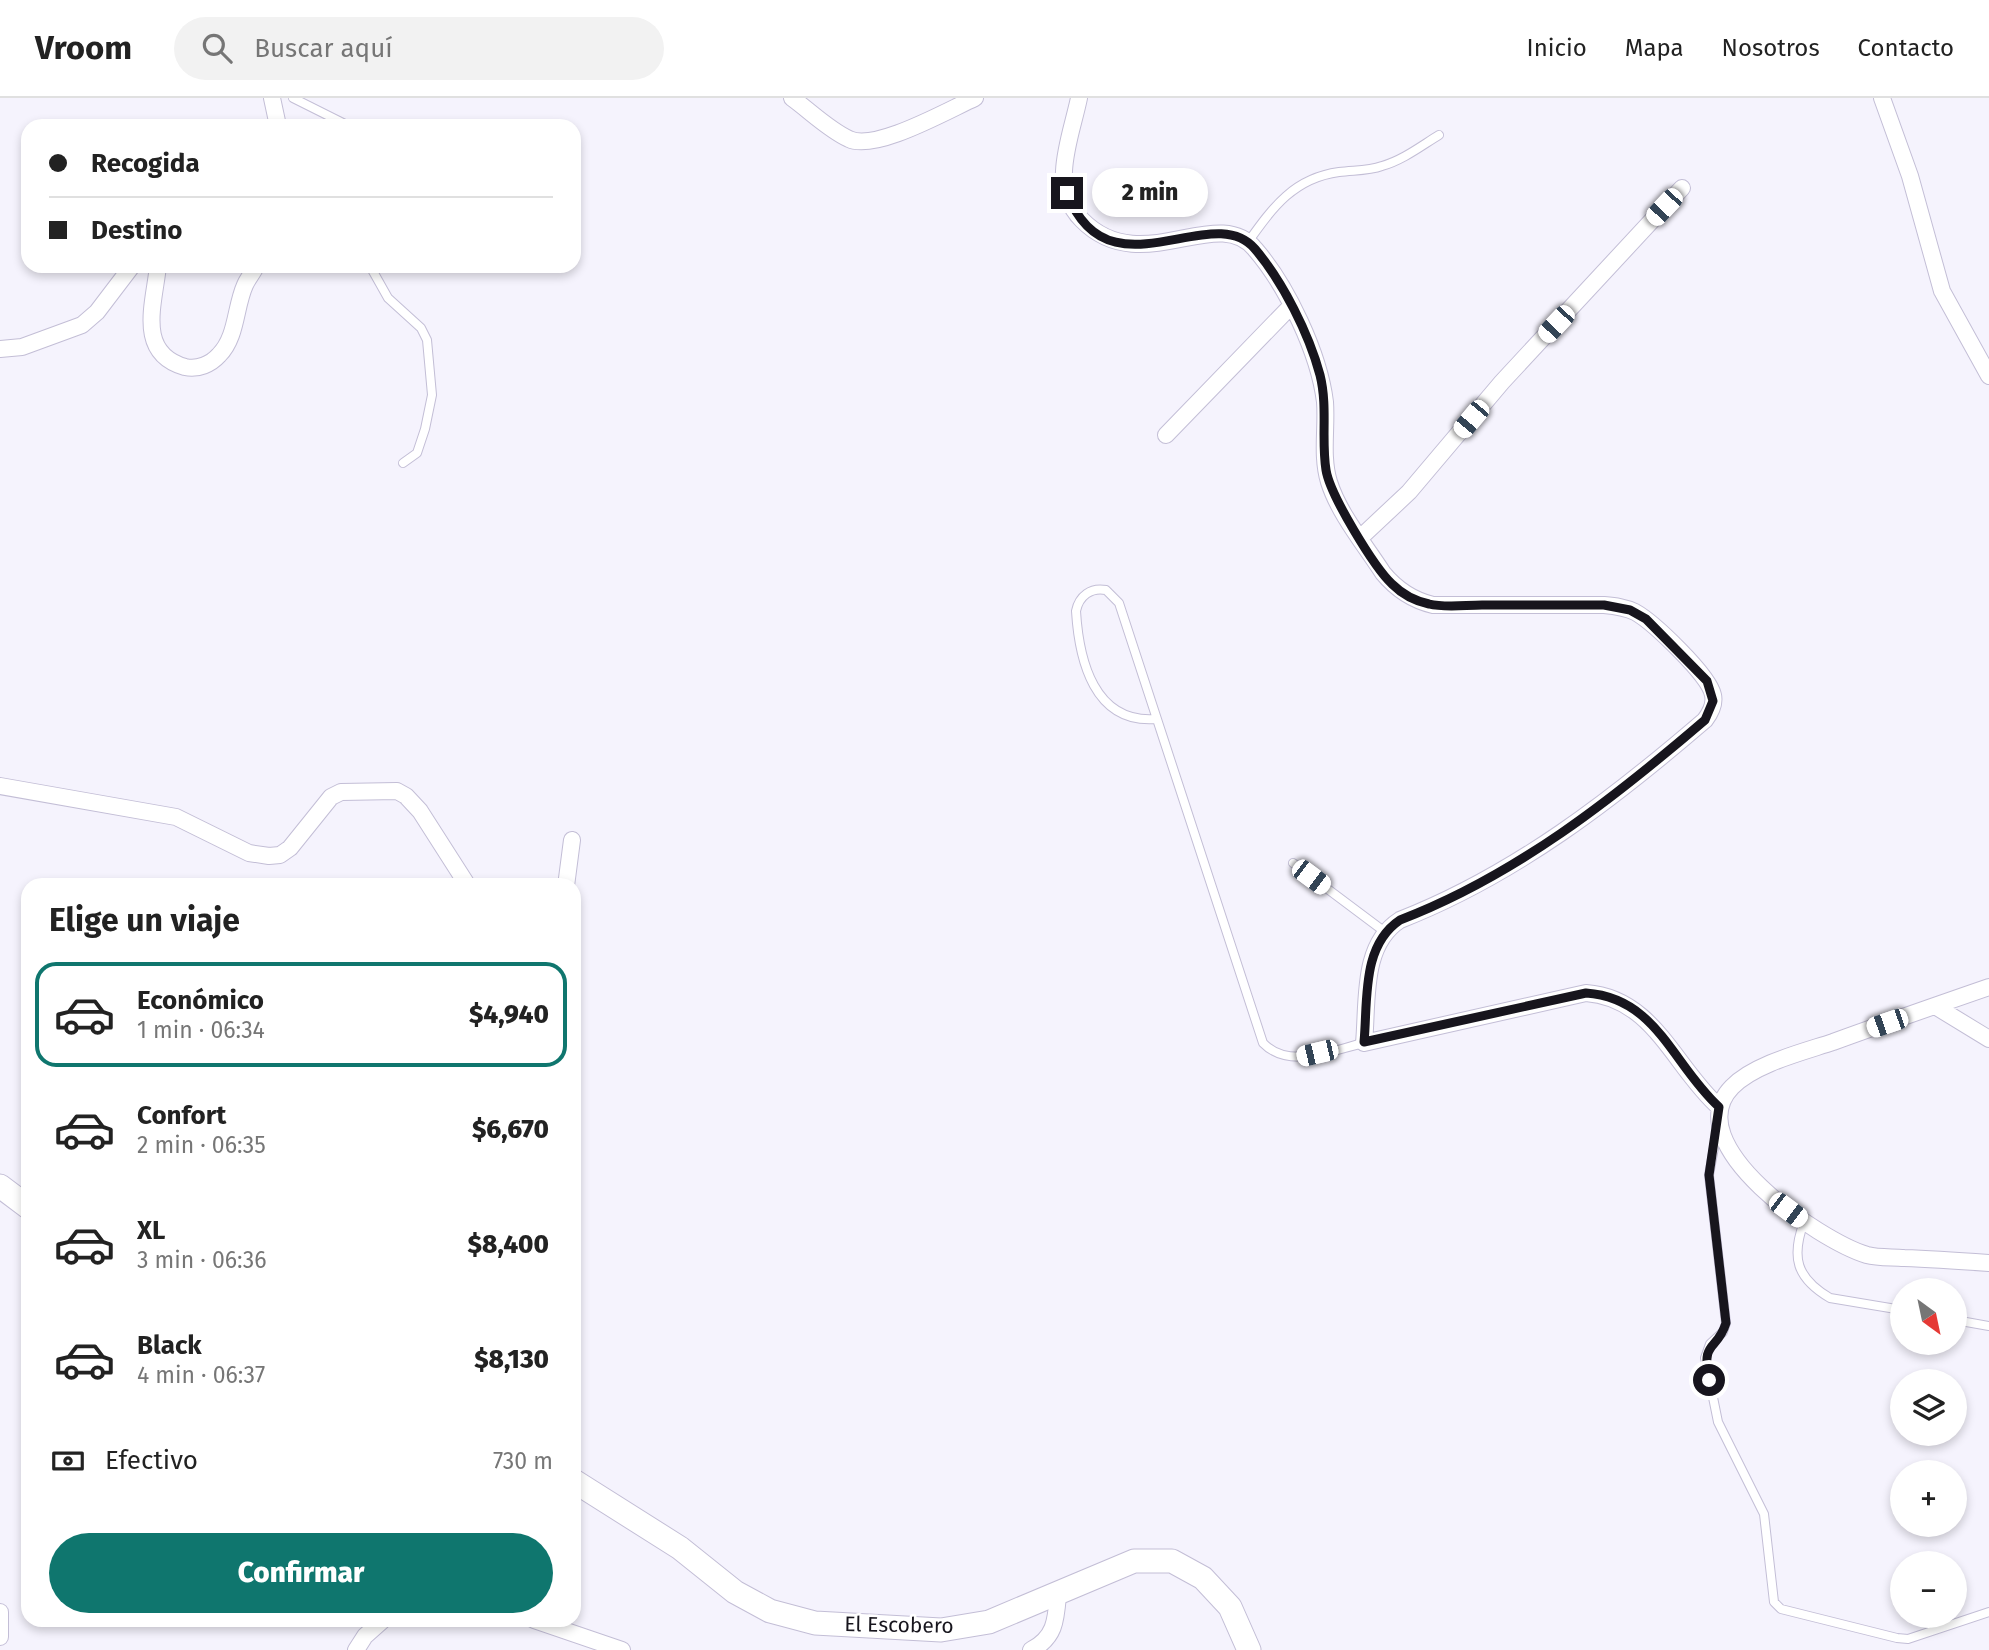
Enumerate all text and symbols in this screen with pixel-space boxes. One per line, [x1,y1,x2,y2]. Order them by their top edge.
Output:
search box [174,17,664,80]
text: Vroom [35,28,132,68]
icon: search [198,29,236,67]
text: Buscar aquí [254,33,393,64]
text: Inicio [1527,34,1587,62]
text: Mapa [1625,34,1684,62]
text: Nosotros [1722,34,1820,62]
text: Contacto [1858,34,1954,62]
text: Recogida [91,148,200,179]
callout: 2 min [1092,168,1207,217]
route end [1051,177,1083,209]
text: 2 min [1122,178,1178,206]
car [1642,184,1687,230]
text: Destino [91,215,182,246]
car [1534,301,1579,347]
car [1450,396,1493,442]
car [1288,856,1335,898]
text: Elige un viaje [49,901,240,939]
icon: car [53,983,116,1046]
text: Económico [137,985,264,1016]
text: $4,940 [469,999,549,1030]
car [1864,1006,1911,1040]
text: 1 min · 06:34 [137,1016,265,1044]
car [1295,1038,1340,1068]
icon: car [53,1098,116,1161]
text: Confort [137,1100,226,1131]
text: $6,670 [472,1114,549,1145]
text: 2 min · 06:35 [137,1131,266,1159]
car [1765,1189,1812,1231]
icon: car [53,1213,116,1276]
text: XL [137,1215,165,1246]
text: $8,400 [468,1229,549,1260]
text: 3 min · 06:36 [137,1246,267,1274]
north arrow [1890,1278,1967,1354]
map controls [1890,1278,1967,1628]
icon: car [53,1328,116,1391]
text: Black [137,1330,202,1361]
text: $8,130 [474,1344,549,1375]
text: 4 min · 06:37 [137,1361,265,1389]
route start [1693,1364,1725,1396]
button: layers [1890,1369,1967,1446]
icon: cash [49,1442,87,1480]
text: Efectivo [105,1445,198,1476]
text: 730 m [493,1447,553,1475]
button: + [1890,1460,1967,1537]
button: Confirmar [49,1533,553,1613]
button: − [1890,1551,1967,1628]
street label: El Escobero [844,1611,954,1639]

